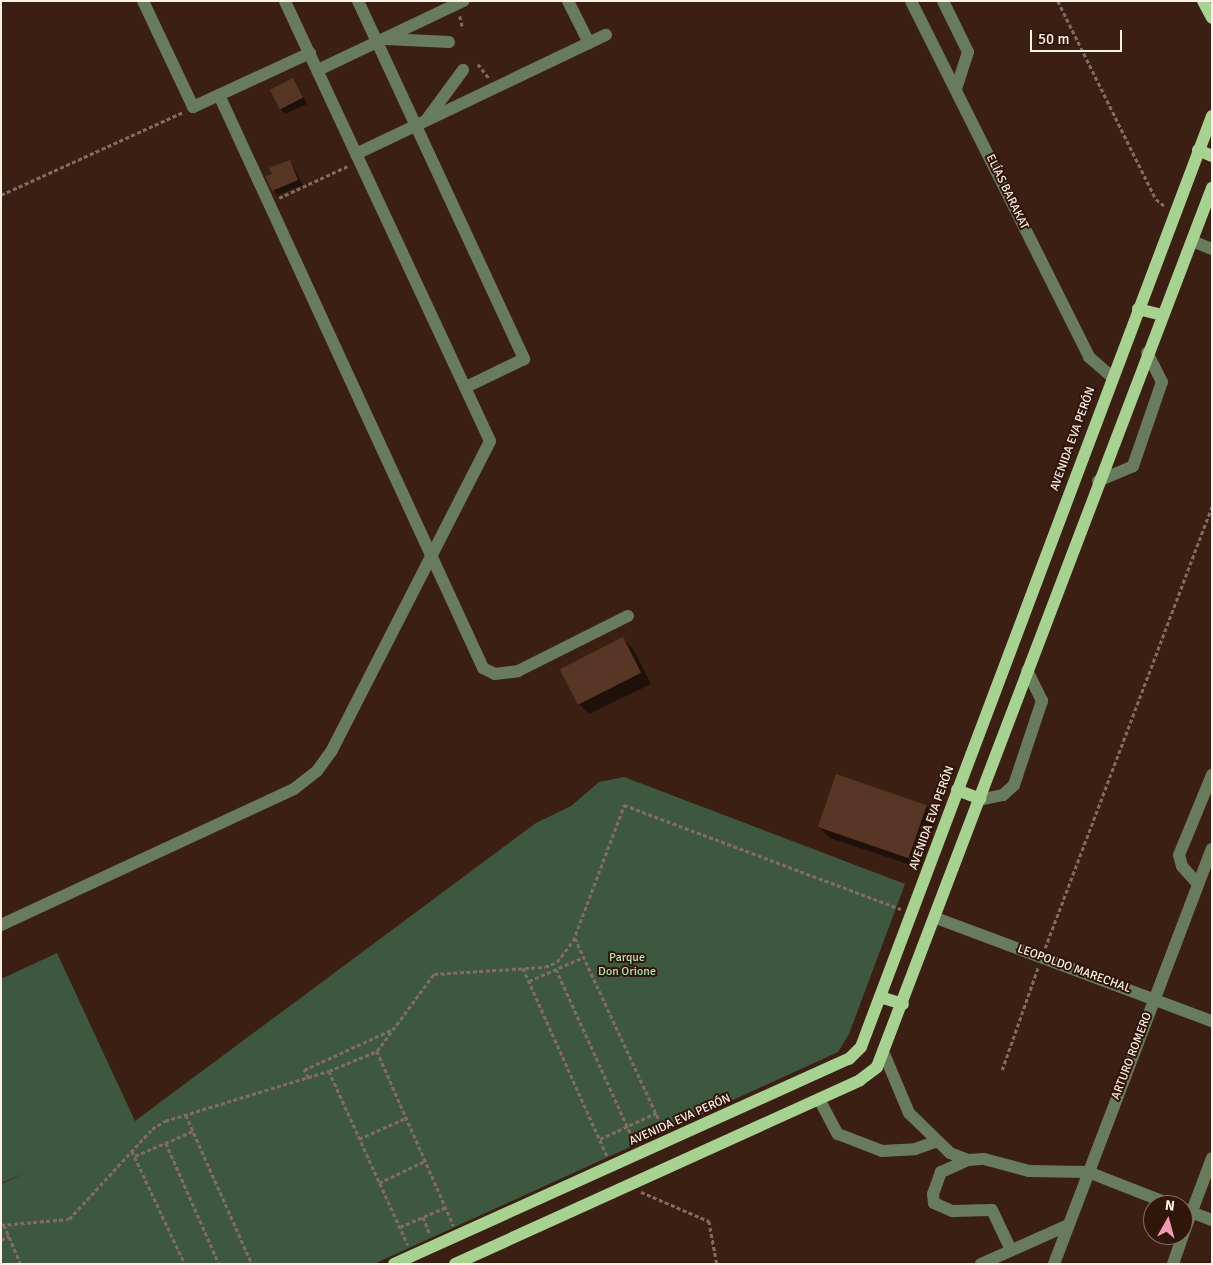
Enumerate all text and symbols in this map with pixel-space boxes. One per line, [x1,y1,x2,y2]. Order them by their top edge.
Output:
scale bar [1033,20,1126,52]
text: 50 m [1038,30,1069,48]
street label: ELÍAS BARAKAT [983,152,1031,232]
street label: AVENIDA EVA PERÓN [1048,385,1098,493]
street label: AVENIDA EVA PERÓN [907,764,957,872]
street label: LEOPOLDO MARECHAL [1015,942,1133,996]
park label: Parque Don Orione [598,951,656,979]
street label: ARTURO ROMERO [1109,1010,1155,1102]
street label: AVENIDA EVA PERÓN [627,1091,733,1149]
north arrow [1143,1195,1193,1245]
text: N [1164,1197,1176,1215]

